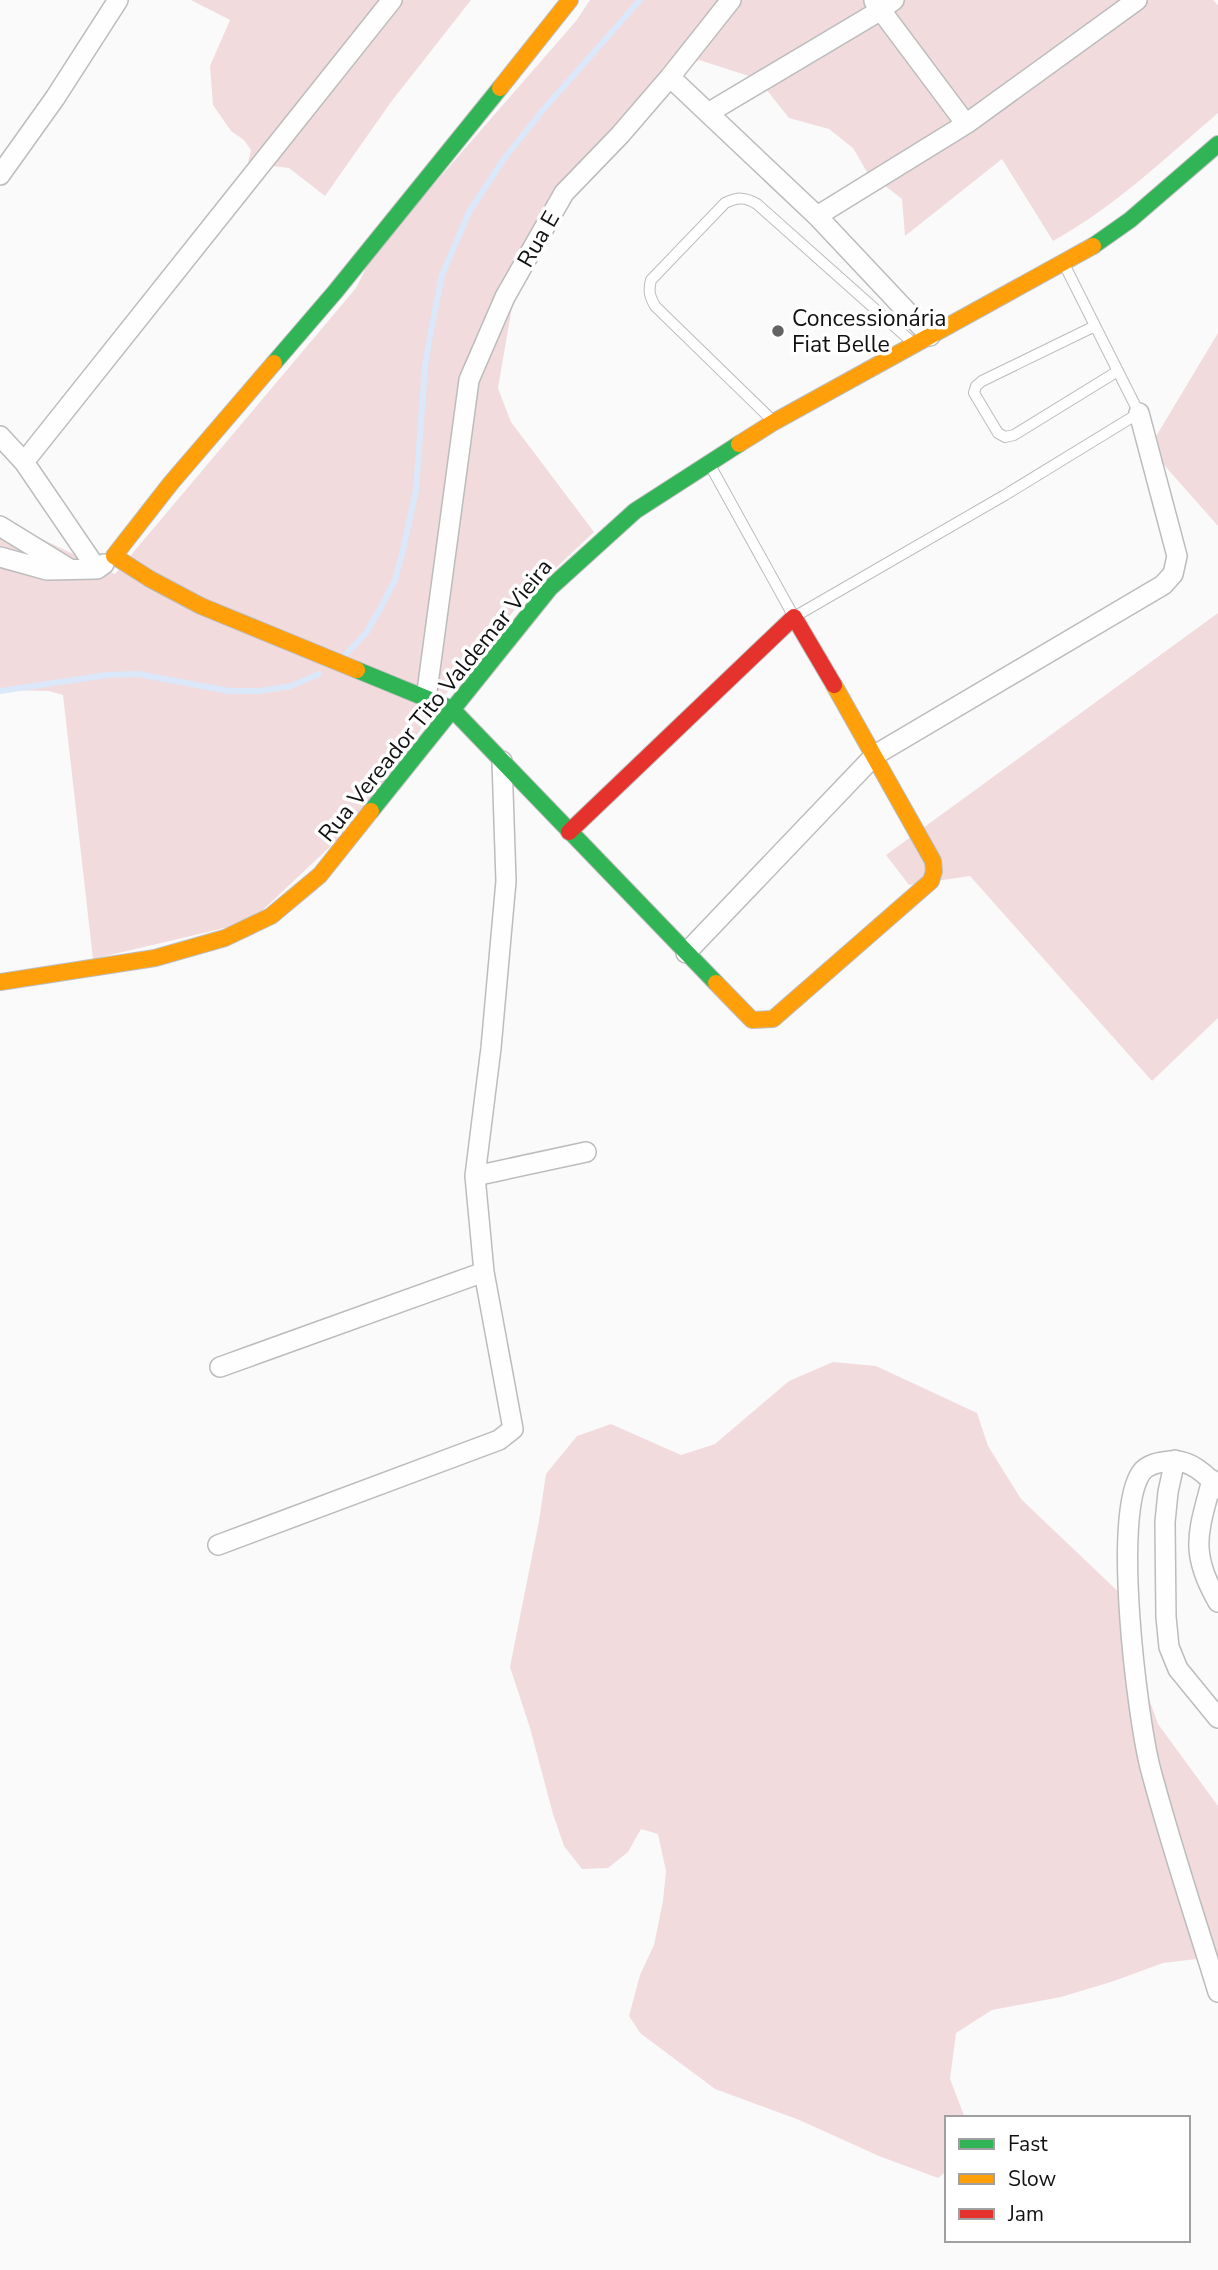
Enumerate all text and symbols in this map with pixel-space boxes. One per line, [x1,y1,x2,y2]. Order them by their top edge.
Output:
street label: Rua E [510,206,567,273]
place label: Concessionária Fiat Belle [792,303,946,360]
marker: Concessionária Fiat Belle [770,323,786,339]
street label: Rua Vereador Tito Valdemar Vieira [311,552,559,848]
legend [945,2116,1190,2242]
text: Fast [1008,2130,1048,2158]
text: Slow [1008,2165,1057,2193]
text: Jam [1007,2200,1044,2228]

